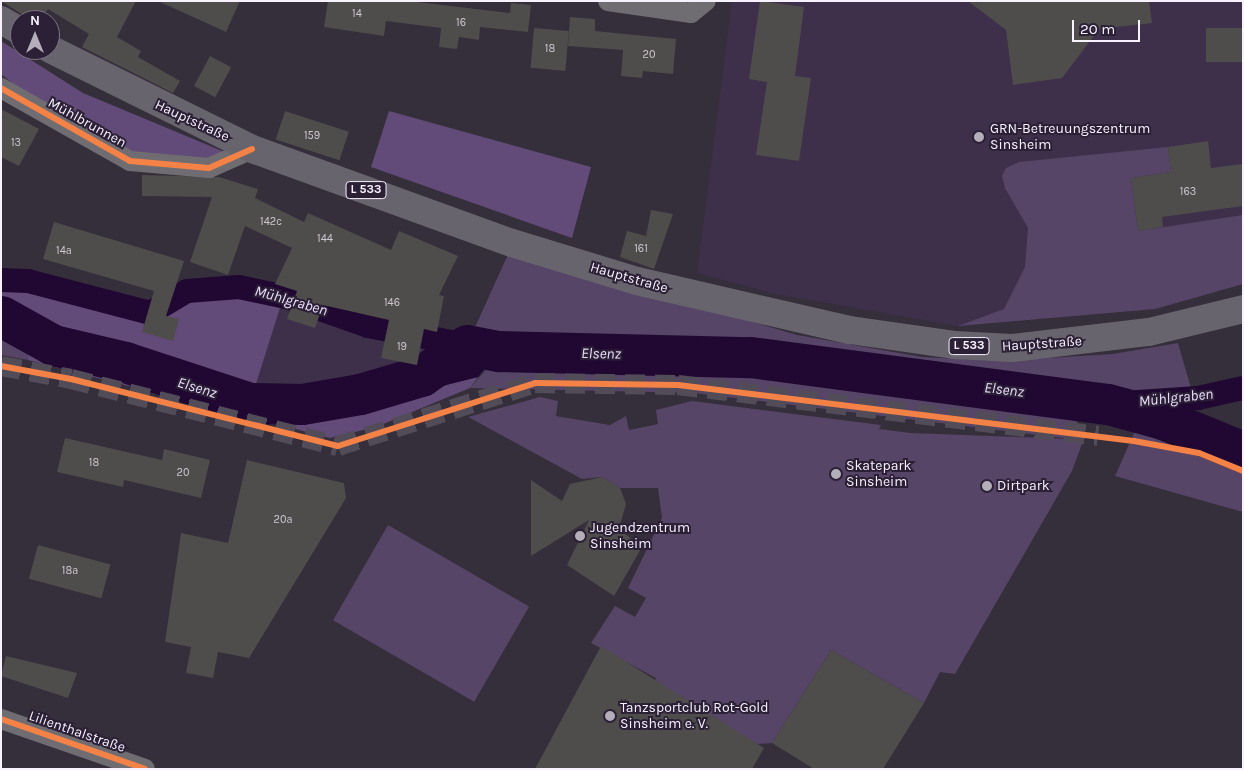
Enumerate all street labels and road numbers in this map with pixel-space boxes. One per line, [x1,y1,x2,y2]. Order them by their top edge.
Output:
street label: Mühlbrunnen [45,95,129,151]
street label: Hauptstraße [152,96,232,146]
road number: L 533 [345,180,387,200]
street label: Hauptstraße [588,259,670,297]
street label: Hauptstraße [1001,333,1083,355]
road number: L 533 [948,336,990,356]
street label: Lilienthalstraße [27,708,127,756]

